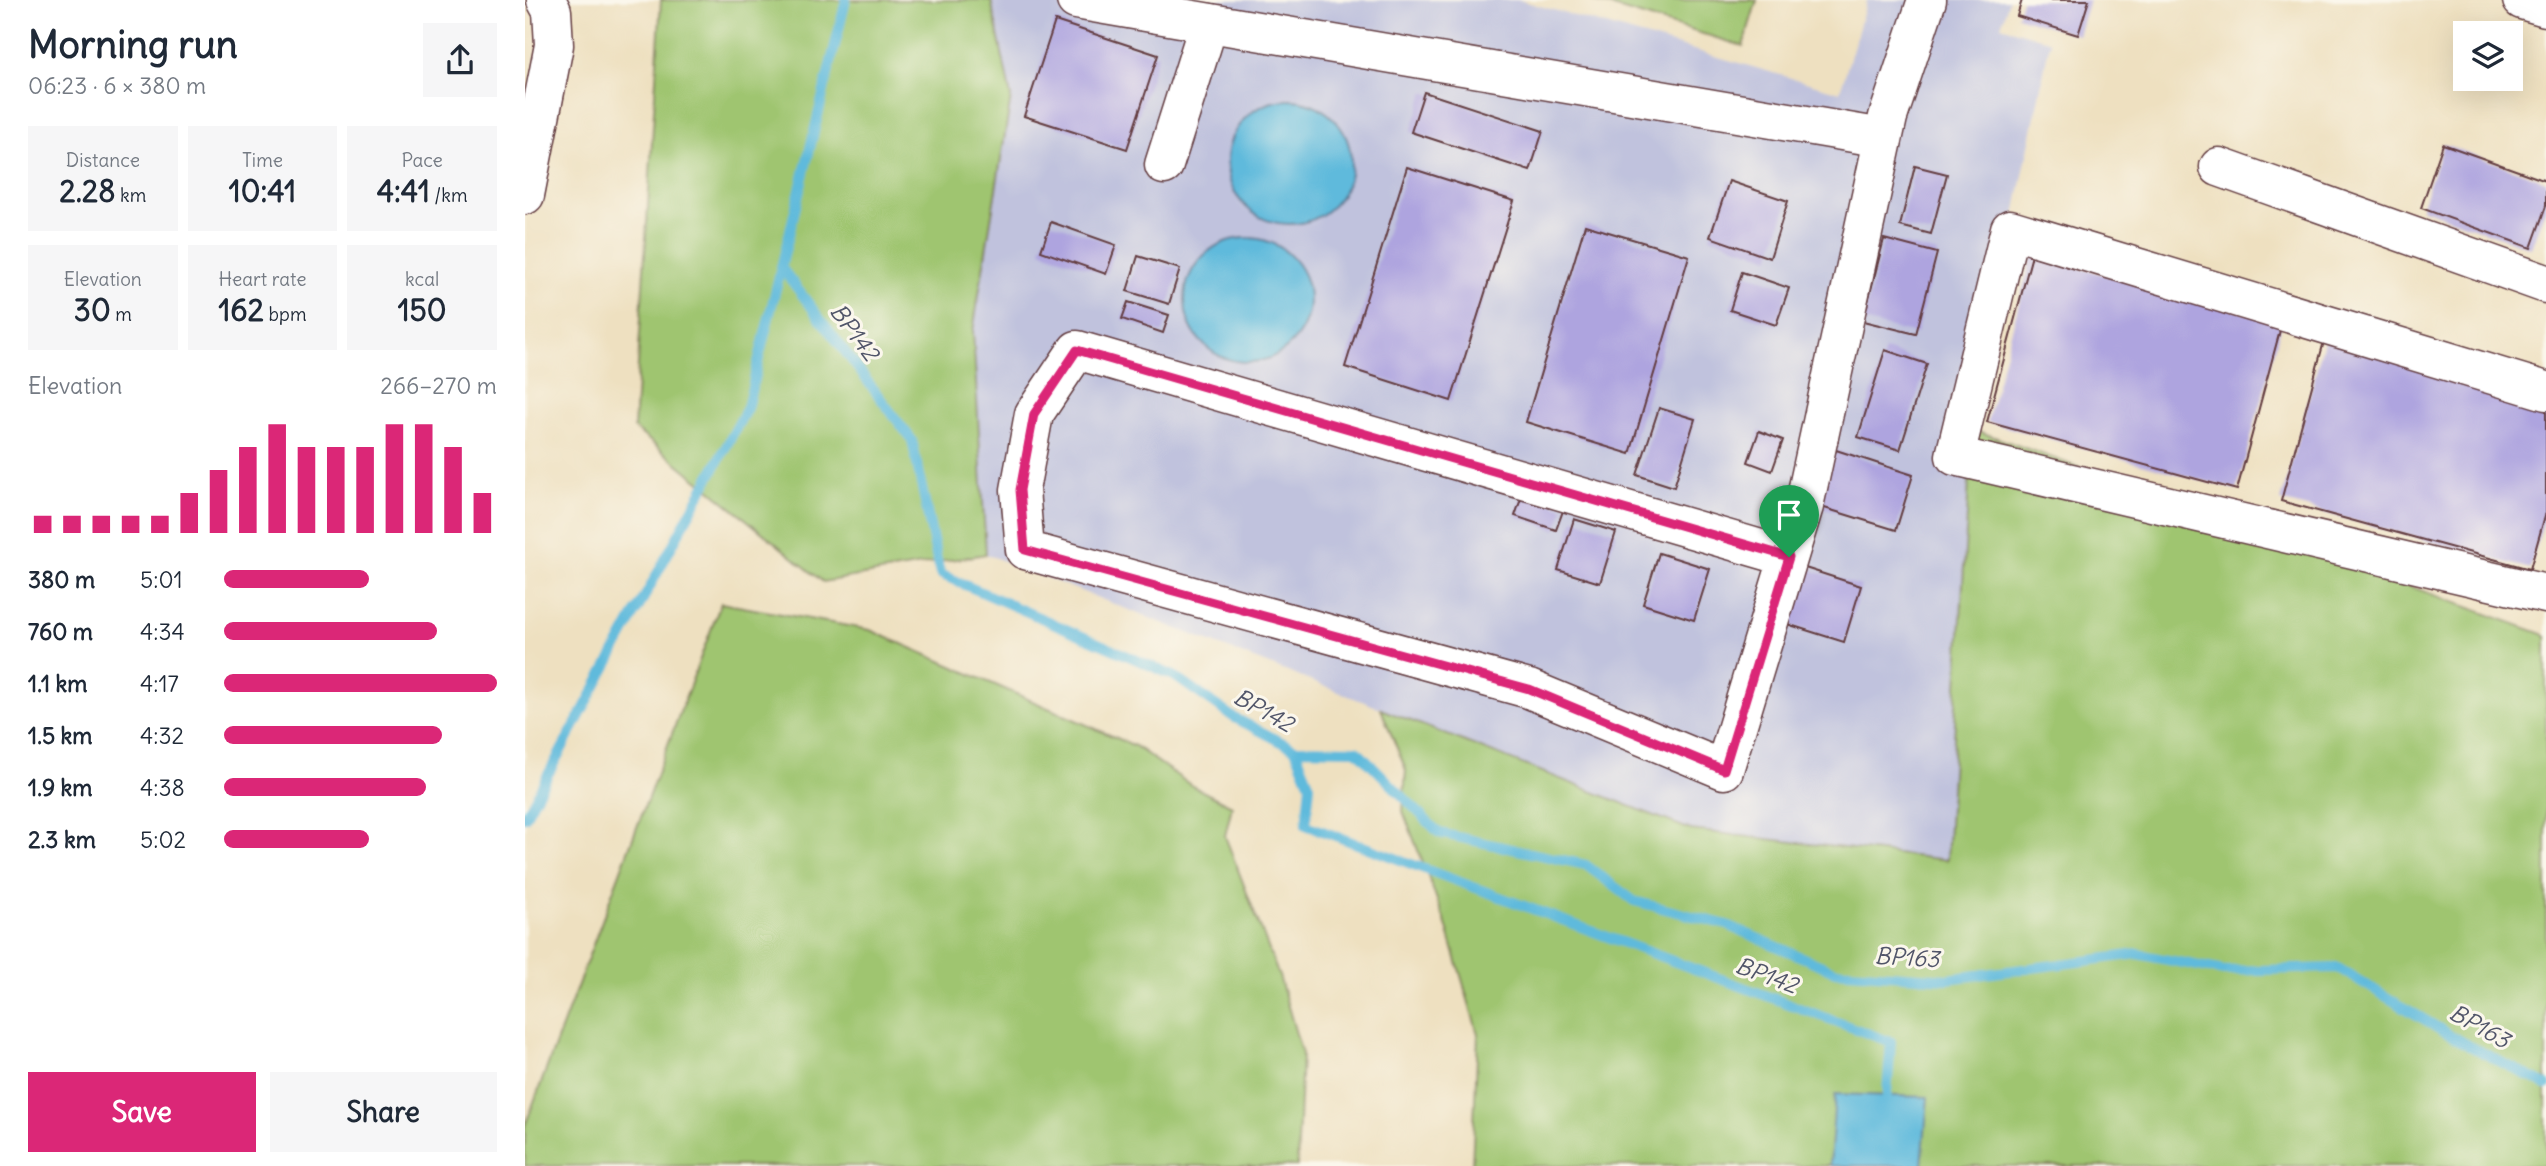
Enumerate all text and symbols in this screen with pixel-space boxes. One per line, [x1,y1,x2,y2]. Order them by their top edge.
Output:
text: Morning run [28,21,238,68]
map controls [2453,21,2523,91]
button: layers [2453,21,2523,91]
button: share [423,23,497,97]
text: 06:23 · 6 × 380 m [28,71,206,100]
text: Distance [66,148,140,172]
text: Time [242,148,283,172]
text: Pace [402,148,443,172]
text: 2.28 [59,172,116,210]
text: 10:41 [229,172,296,210]
text: 4:41 [377,172,430,210]
text: km [116,183,146,207]
text: /km [430,183,468,207]
text: Elevation [64,267,142,291]
text: Heart rate [218,267,307,291]
text: kcal [405,267,439,291]
text: 30 [74,291,111,329]
text: 162 [218,291,264,329]
text: 150 [398,291,447,329]
water label: BP142 [824,298,887,368]
text: m [111,302,132,326]
text: bpm [264,302,307,326]
text: Elevation [28,371,122,400]
text: 266–270 m [380,371,497,400]
pin [1759,485,1819,557]
icon: arrive [1770,496,1808,534]
text: 380 m [28,565,95,594]
text: 5:01 [140,565,183,594]
text: 760 m [28,617,93,646]
text: 4:34 [140,617,185,646]
text: 1.1 km [28,669,87,698]
text: 4:17 [140,669,179,698]
water label: BP142 [1229,682,1301,739]
text: 1.5 km [28,721,93,750]
text: 4:32 [140,721,184,750]
text: 1.9 km [28,773,93,802]
text: 4:38 [140,773,185,802]
text: 2.3 km [28,825,96,854]
text: 5:02 [140,825,186,854]
water label: BP163 [1874,941,1943,973]
water label: BP142 [1732,950,1804,1000]
water label: BP163 [2445,998,2518,1056]
button: Save [28,1072,256,1152]
button: Share [270,1072,497,1152]

